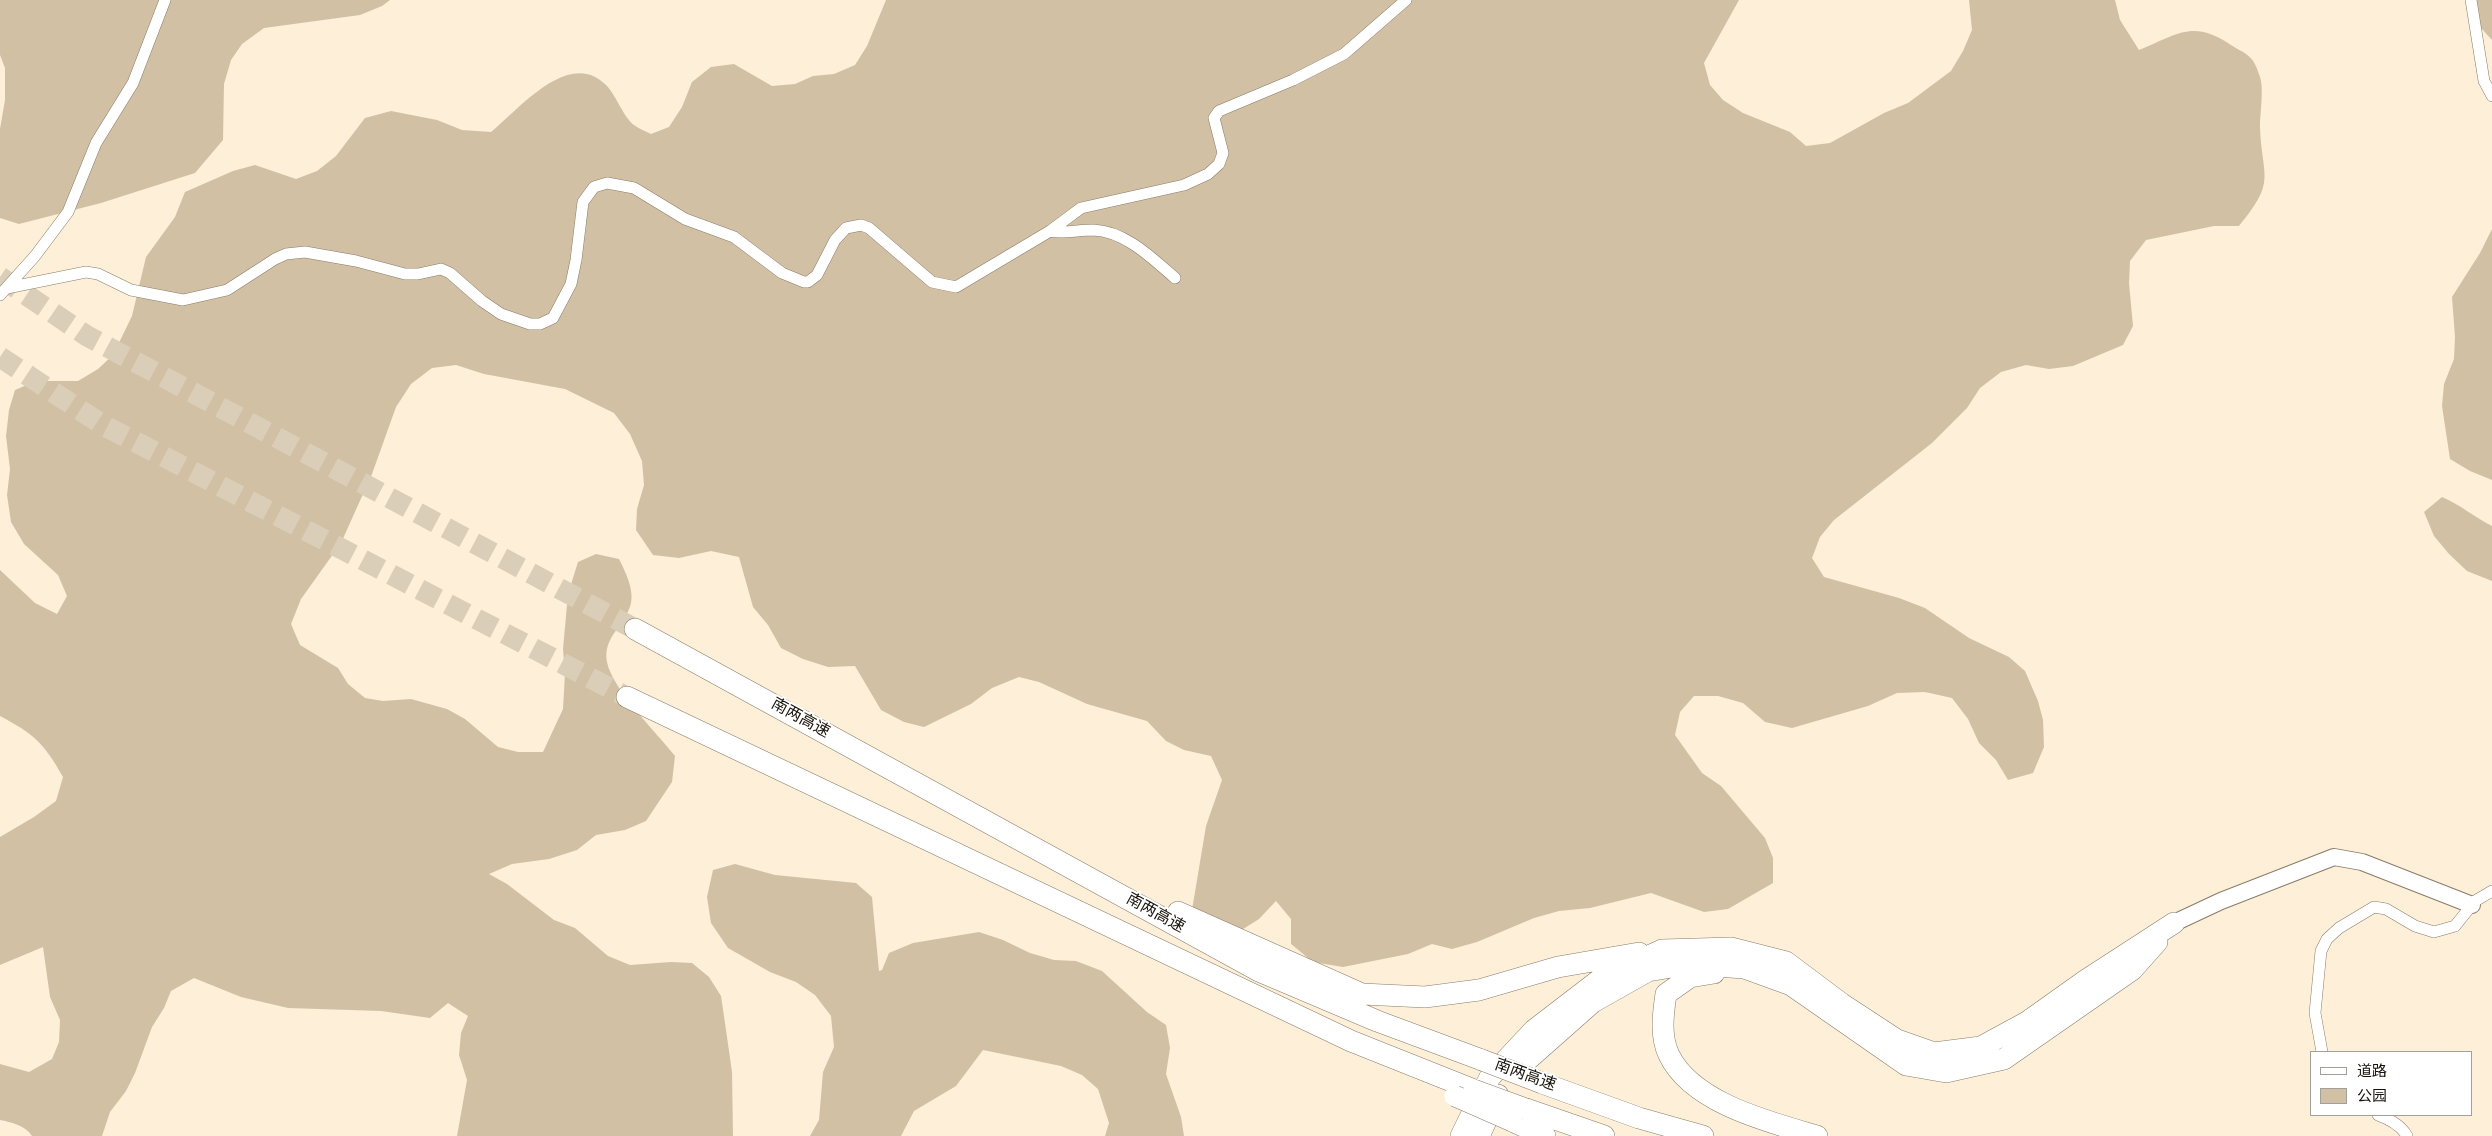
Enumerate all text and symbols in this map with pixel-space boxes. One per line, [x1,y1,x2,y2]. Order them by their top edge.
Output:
street label: 南两高速 [767,695,833,743]
street label: 南两高速 [1122,890,1188,938]
legend [2310,1051,2472,1116]
street label: 南两高速 [1492,1056,1558,1096]
text: 道路 [2357,1061,2387,1082]
text: 公园 [2357,1086,2387,1107]

